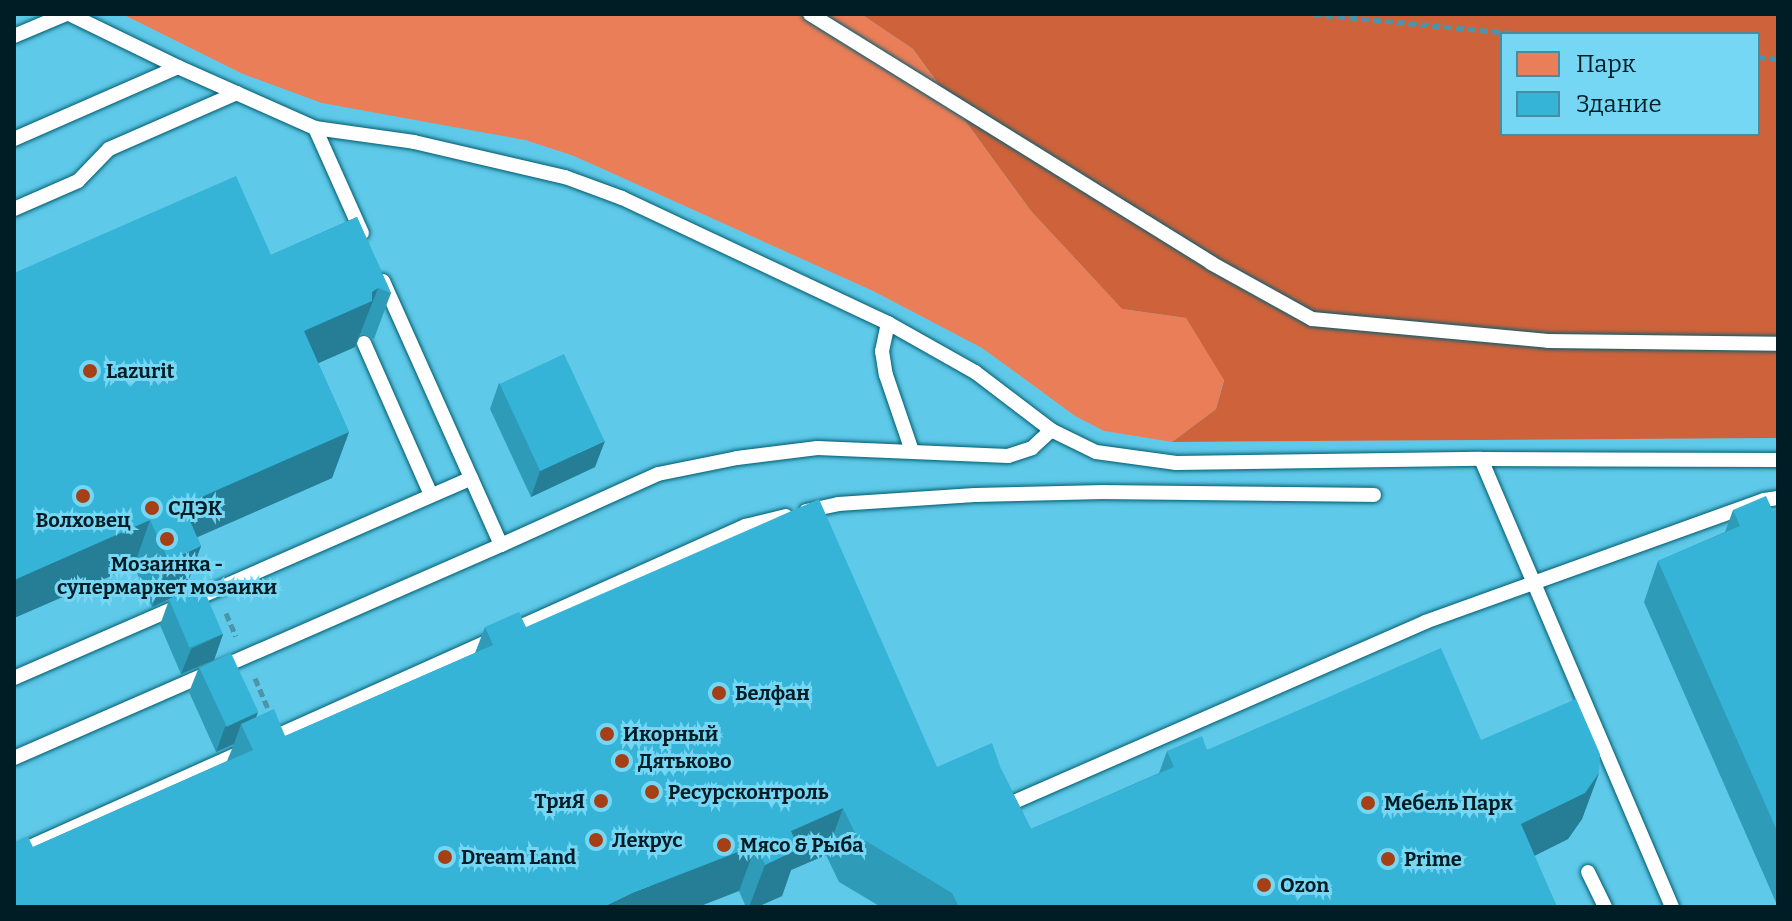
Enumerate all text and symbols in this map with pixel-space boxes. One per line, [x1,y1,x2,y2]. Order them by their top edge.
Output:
legend [1500,32,1760,136]
text: Парк [1576,50,1636,78]
text: Здание [1576,90,1662,118]
place label: Lazurit [106,359,174,383]
marker: Lazurit [81,362,99,380]
marker: Волховец [74,487,92,505]
place label: СДЭК [168,496,222,520]
marker: СДЭК [143,499,161,517]
place label: Волховец [35,508,131,532]
marker: Мозаинка - супермаркет мозаики [158,530,176,548]
place label: Мозаинка - супермаркет мозаики [57,552,277,599]
place label: Белфан [735,681,810,705]
marker: Белфан [710,684,728,702]
place label: Икорный [623,722,718,746]
marker: Икорный [598,725,616,743]
place label: Дятьково [638,749,732,773]
marker: Дятьково [613,752,631,770]
place label: Ресурсконтроль [668,780,829,804]
marker: Ресурсконтроль [643,783,661,801]
place label: ТриЯ [534,789,585,813]
place label: Мебель Парк [1384,791,1513,815]
marker: ТриЯ [592,792,610,810]
marker: Мебель Парк [1359,794,1377,812]
place label: Лекрус [612,828,682,852]
marker: Лекрус [587,831,605,849]
place label: Мясо & Рыба [740,833,863,857]
marker: Мясо & Рыба [715,836,733,854]
place label: Dream Land [461,845,576,869]
place label: Prime [1404,847,1462,871]
marker: Dream Land [436,848,454,866]
marker: Prime [1379,850,1397,868]
place label: Ozon [1280,873,1329,897]
marker: Ozon [1255,876,1273,894]

